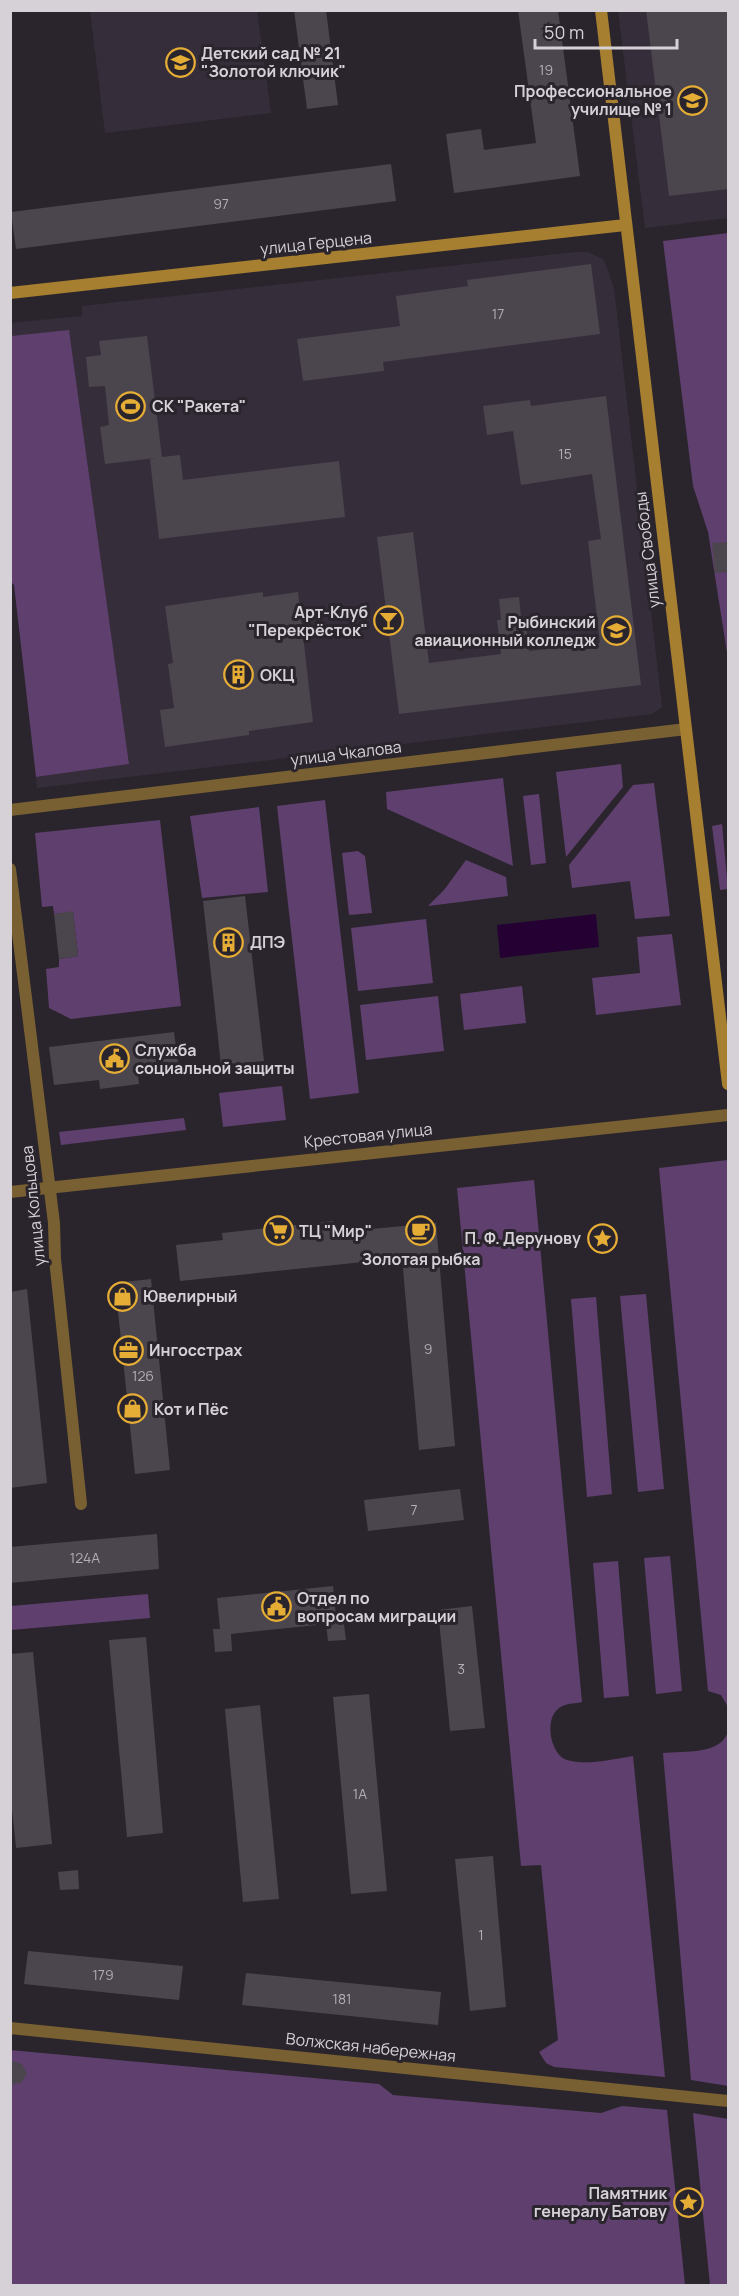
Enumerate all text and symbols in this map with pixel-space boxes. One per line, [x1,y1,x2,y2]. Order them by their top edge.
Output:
scale bar [535,12,678,50]
text: 50 m [544,20,584,44]
place label: Детский сад № 21 "Золотой ключик" [201,42,346,82]
school or university icon: Детский сад № 21 "Золотой ключик" [164,46,196,78]
house number: 19 [539,60,553,79]
place label: Профессиональное училище № 1 [514,80,672,120]
school or university icon: Профессиональное училище № 1 [677,84,709,116]
house number: 97 [213,194,229,213]
street label: улица Герцена [259,226,373,260]
house number: 17 [492,304,504,323]
sports icon: СК "Ракета" [115,390,147,422]
place label: СК "Ракета" [152,395,246,417]
house number: 15 [558,444,572,463]
street label: улица Свободы [629,491,665,609]
place label: Арт-Клуб "Перекрёсток" [248,601,368,641]
bar icon: Арт-Клуб "Перекрёсток" [373,605,405,637]
place label: Рыбинский авиационный колледж [414,611,597,651]
school or university icon: Рыбинский авиационный колледж [601,615,633,647]
building icon: ОКЦ [223,659,255,691]
place label: ОКЦ [260,664,294,686]
street label: улица Чкалова [289,735,403,771]
building icon: ДПЭ [213,926,245,958]
place label: ДПЭ [250,931,286,953]
place label: Служба социальной защиты [135,1039,295,1079]
public building icon: Служба социальной защиты [98,1043,130,1075]
street label: Крестовая улица [303,1117,433,1153]
street label: улица Кольцова [16,1145,50,1267]
supermarket icon: ТЦ "Мир" [262,1215,294,1247]
cafe icon: Золотая рыбка [405,1215,437,1247]
place label: ТЦ "Мир" [299,1220,372,1242]
place icon: П. Ф. Дерунову [586,1222,618,1254]
place label: П. Ф. Дерунову [464,1227,581,1249]
place label: Золотая рыбка [362,1248,480,1270]
shop icon: Ювелирный [106,1280,138,1312]
place label: Ювелирный [143,1285,238,1307]
office icon: Ингосстрах [112,1334,144,1366]
place label: Ингосстрах [149,1339,243,1361]
house number: 9 [424,1339,432,1358]
house number: 126 [132,1366,154,1385]
shop icon: Кот и Пёс [117,1393,149,1425]
place label: Кот и Пёс [154,1398,228,1420]
house number: 7 [410,1500,418,1519]
house number: 124А [70,1548,100,1567]
place label: Отдел по вопросам миграции [297,1587,456,1627]
public building icon: Отдел по вопросам миграции [260,1591,292,1623]
house number: 3 [457,1659,465,1678]
house number: 1А [353,1784,367,1803]
house number: 1 [478,1925,484,1944]
house number: 179 [92,1965,114,1984]
house number: 181 [332,1989,352,2008]
street label: Волжская набережная [285,2027,457,2067]
place label: Памятник генералу Батову [534,2182,667,2222]
place icon: Памятник генералу Батову [672,2186,704,2218]

